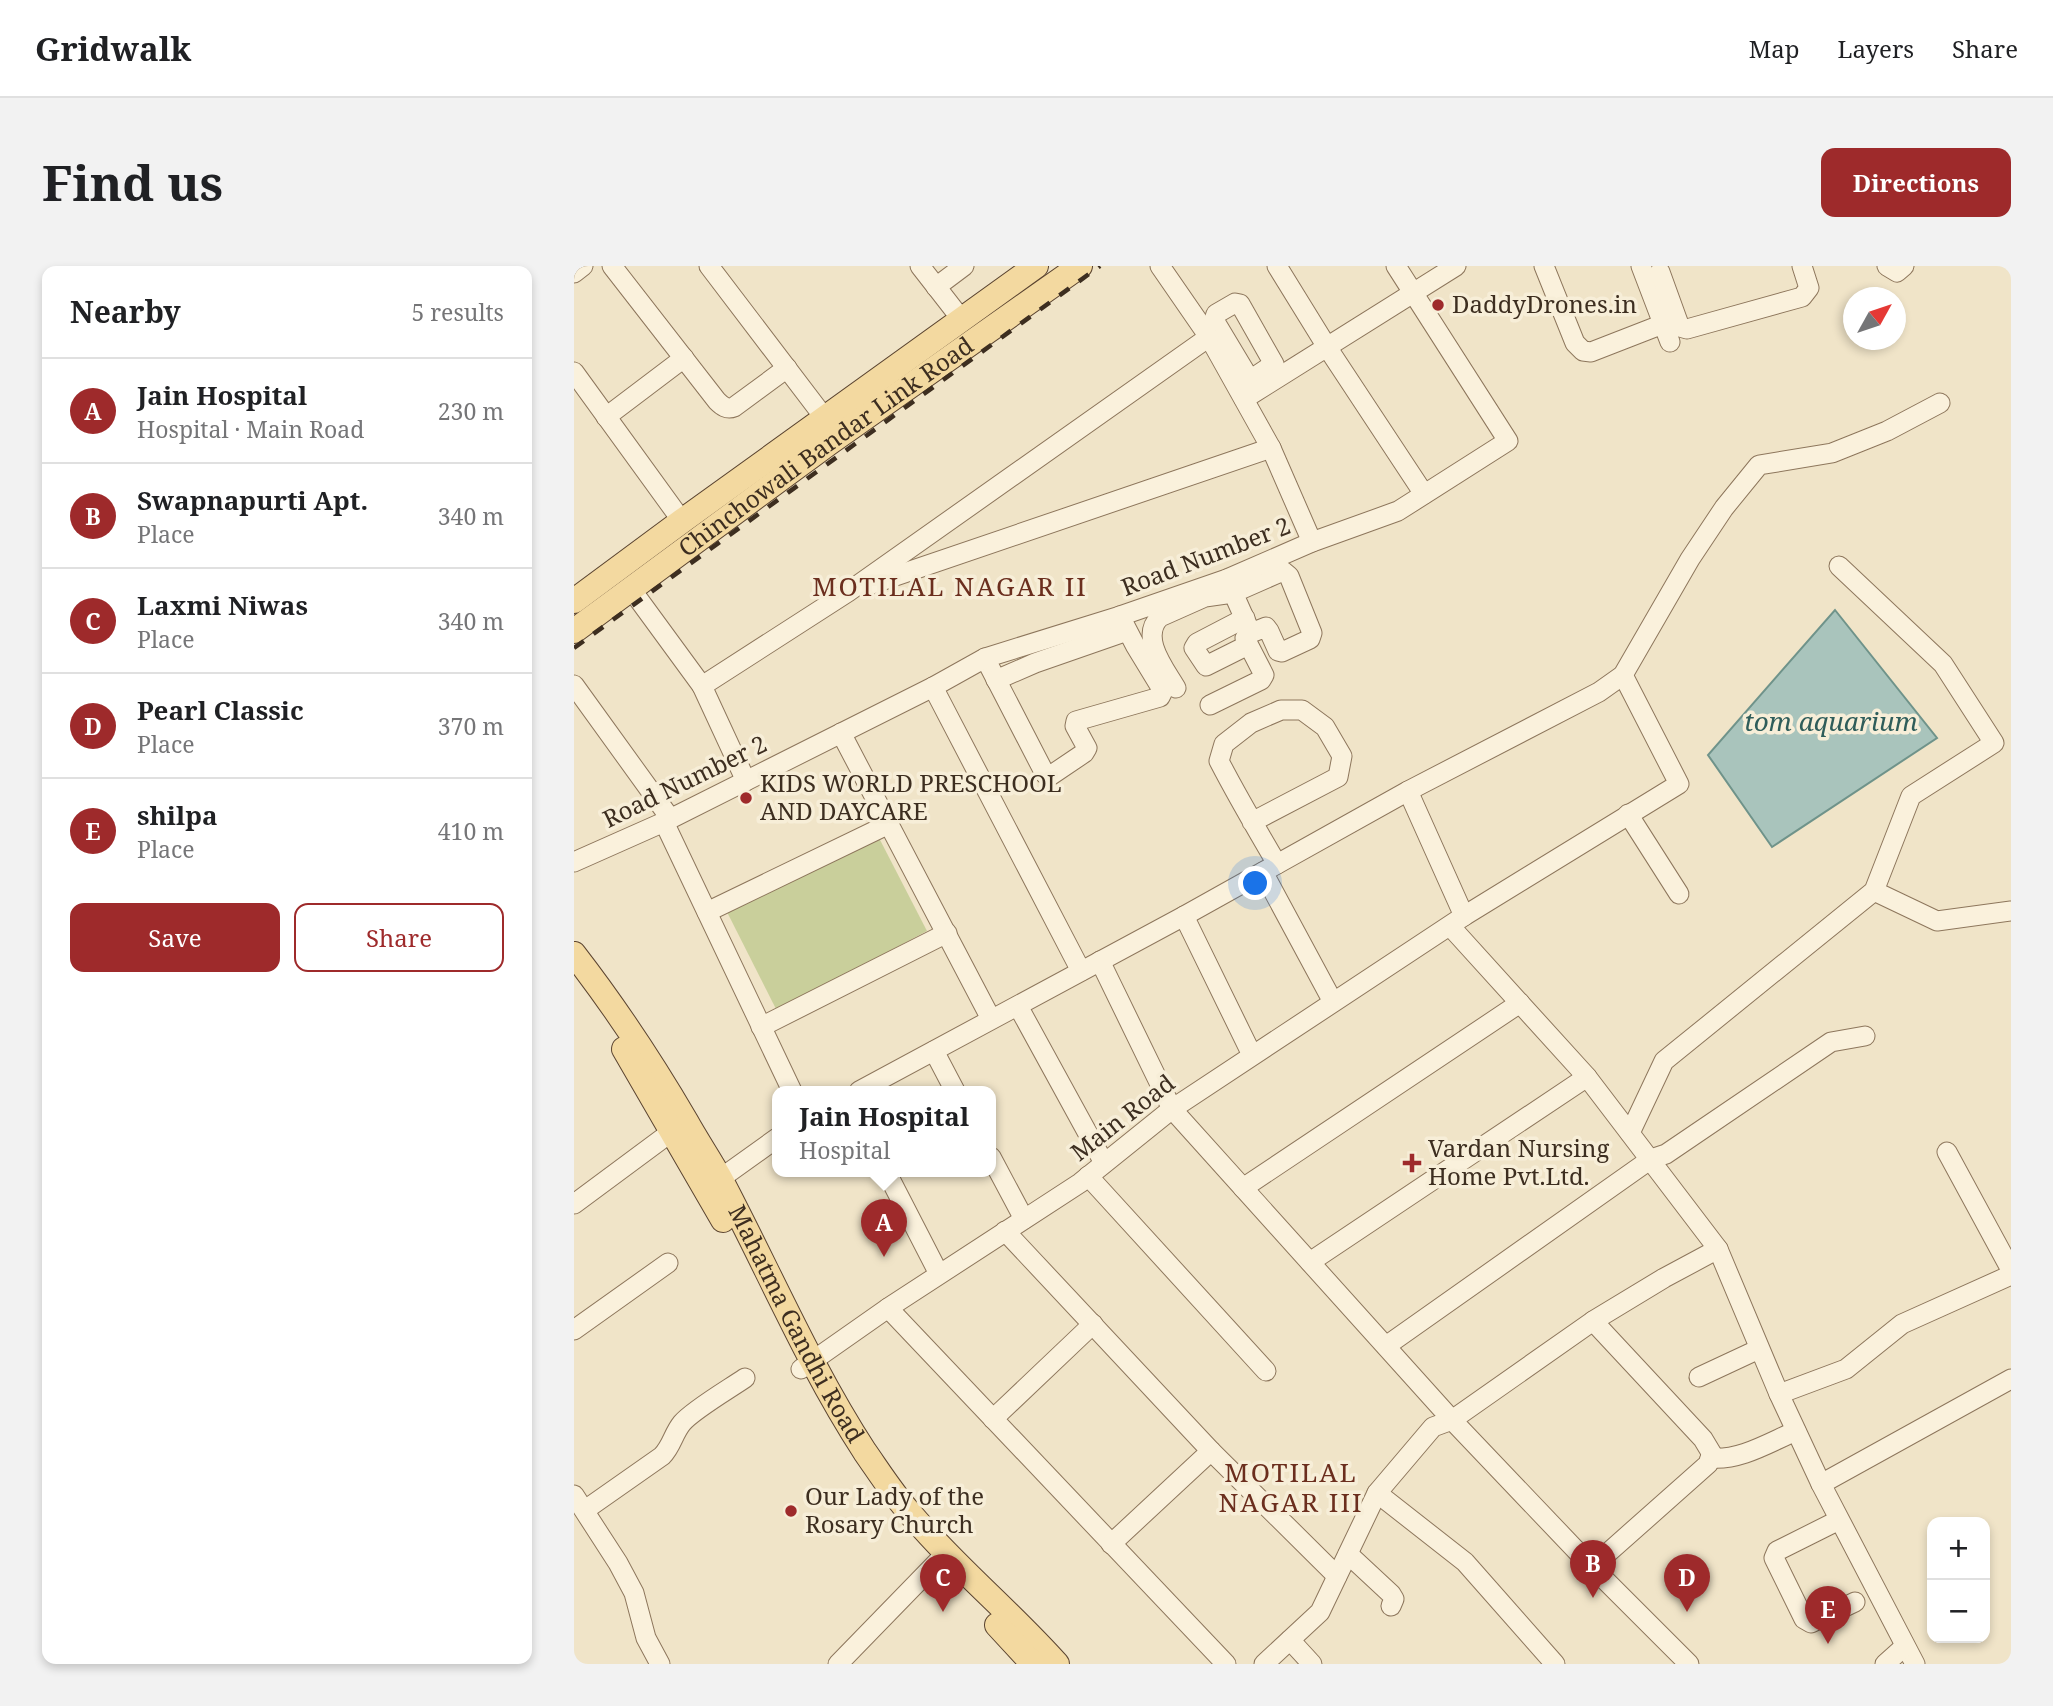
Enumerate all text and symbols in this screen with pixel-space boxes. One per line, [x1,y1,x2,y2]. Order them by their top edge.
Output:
text: Gridwalk [35,26,191,71]
text: Map [1749,32,1800,65]
text: Layers [1838,32,1914,65]
text: Share [1952,32,2018,65]
button: Directions [1821,148,2011,217]
text: Find us [42,149,223,215]
place label: DaddyDrones.in [1452,287,1637,320]
north arrow [1843,287,1906,350]
text: Nearby [70,291,181,332]
text: 5 results [411,296,504,328]
marker: DaddyDrones.in [1430,297,1446,313]
street label: Chinchowali Bandar Link Road [671,328,980,564]
text: Jain Hospital [137,377,307,413]
text: A [84,395,102,427]
text: 230 m [438,395,504,427]
text: Hospital · Main Road [137,413,364,445]
text: Swapnapurti Apt. [137,482,368,518]
text: B [85,500,101,532]
text: 340 m [438,500,504,532]
street label: Road Number 2 [1116,508,1295,603]
text: Place [137,518,195,550]
district label: MOTILAL NAGAR II [812,568,1088,604]
text: Laxmi Niwas [137,587,308,623]
text: C [85,605,101,637]
text: 340 m [438,605,504,637]
text: Place [137,623,195,655]
text: Pearl Classic [137,692,304,728]
water label: tom aquarium [1744,703,1918,739]
text: D [84,710,102,742]
text: 370 m [438,710,504,742]
street label: Road Number 2 [597,727,772,835]
text: Place [137,728,195,760]
place label: KIDS WORLD PRESCHOOL AND DAYCARE [760,766,1062,827]
marker: KIDS WORLD PRESCHOOL AND DAYCARE [738,790,754,806]
text: shilpa [137,797,218,833]
text: E [85,815,101,847]
text: 410 m [438,815,504,847]
text: Place [137,833,195,865]
your location [1238,866,1272,900]
button: Save [70,903,280,972]
button: Share [294,903,504,972]
street label: Main Road [1063,1066,1181,1168]
popup [772,1086,996,1177]
text: Jain Hospital [799,1098,969,1134]
place label: Vardan Nursing Home Pvt.Ltd. [1428,1131,1609,1192]
text: Hospital [799,1134,890,1166]
marker: Vardan Nursing Home Pvt.Ltd. [1402,1153,1422,1173]
street label: Mahatma Gandhi Road [722,1199,873,1448]
pin: A [861,1199,907,1257]
district label: MOTILAL NAGAR III [1219,1454,1363,1520]
place label: Our Lady of the Rosary Church [805,1479,984,1540]
marker: Our Lady of the Rosary Church [783,1503,799,1519]
map controls [1927,1517,1990,1643]
button: + [1927,1517,1990,1580]
pin: B [1570,1540,1616,1598]
pin: C [920,1554,966,1612]
pin: D [1664,1554,1710,1612]
button: − [1927,1580,1990,1643]
pin: E [1805,1586,1851,1644]

